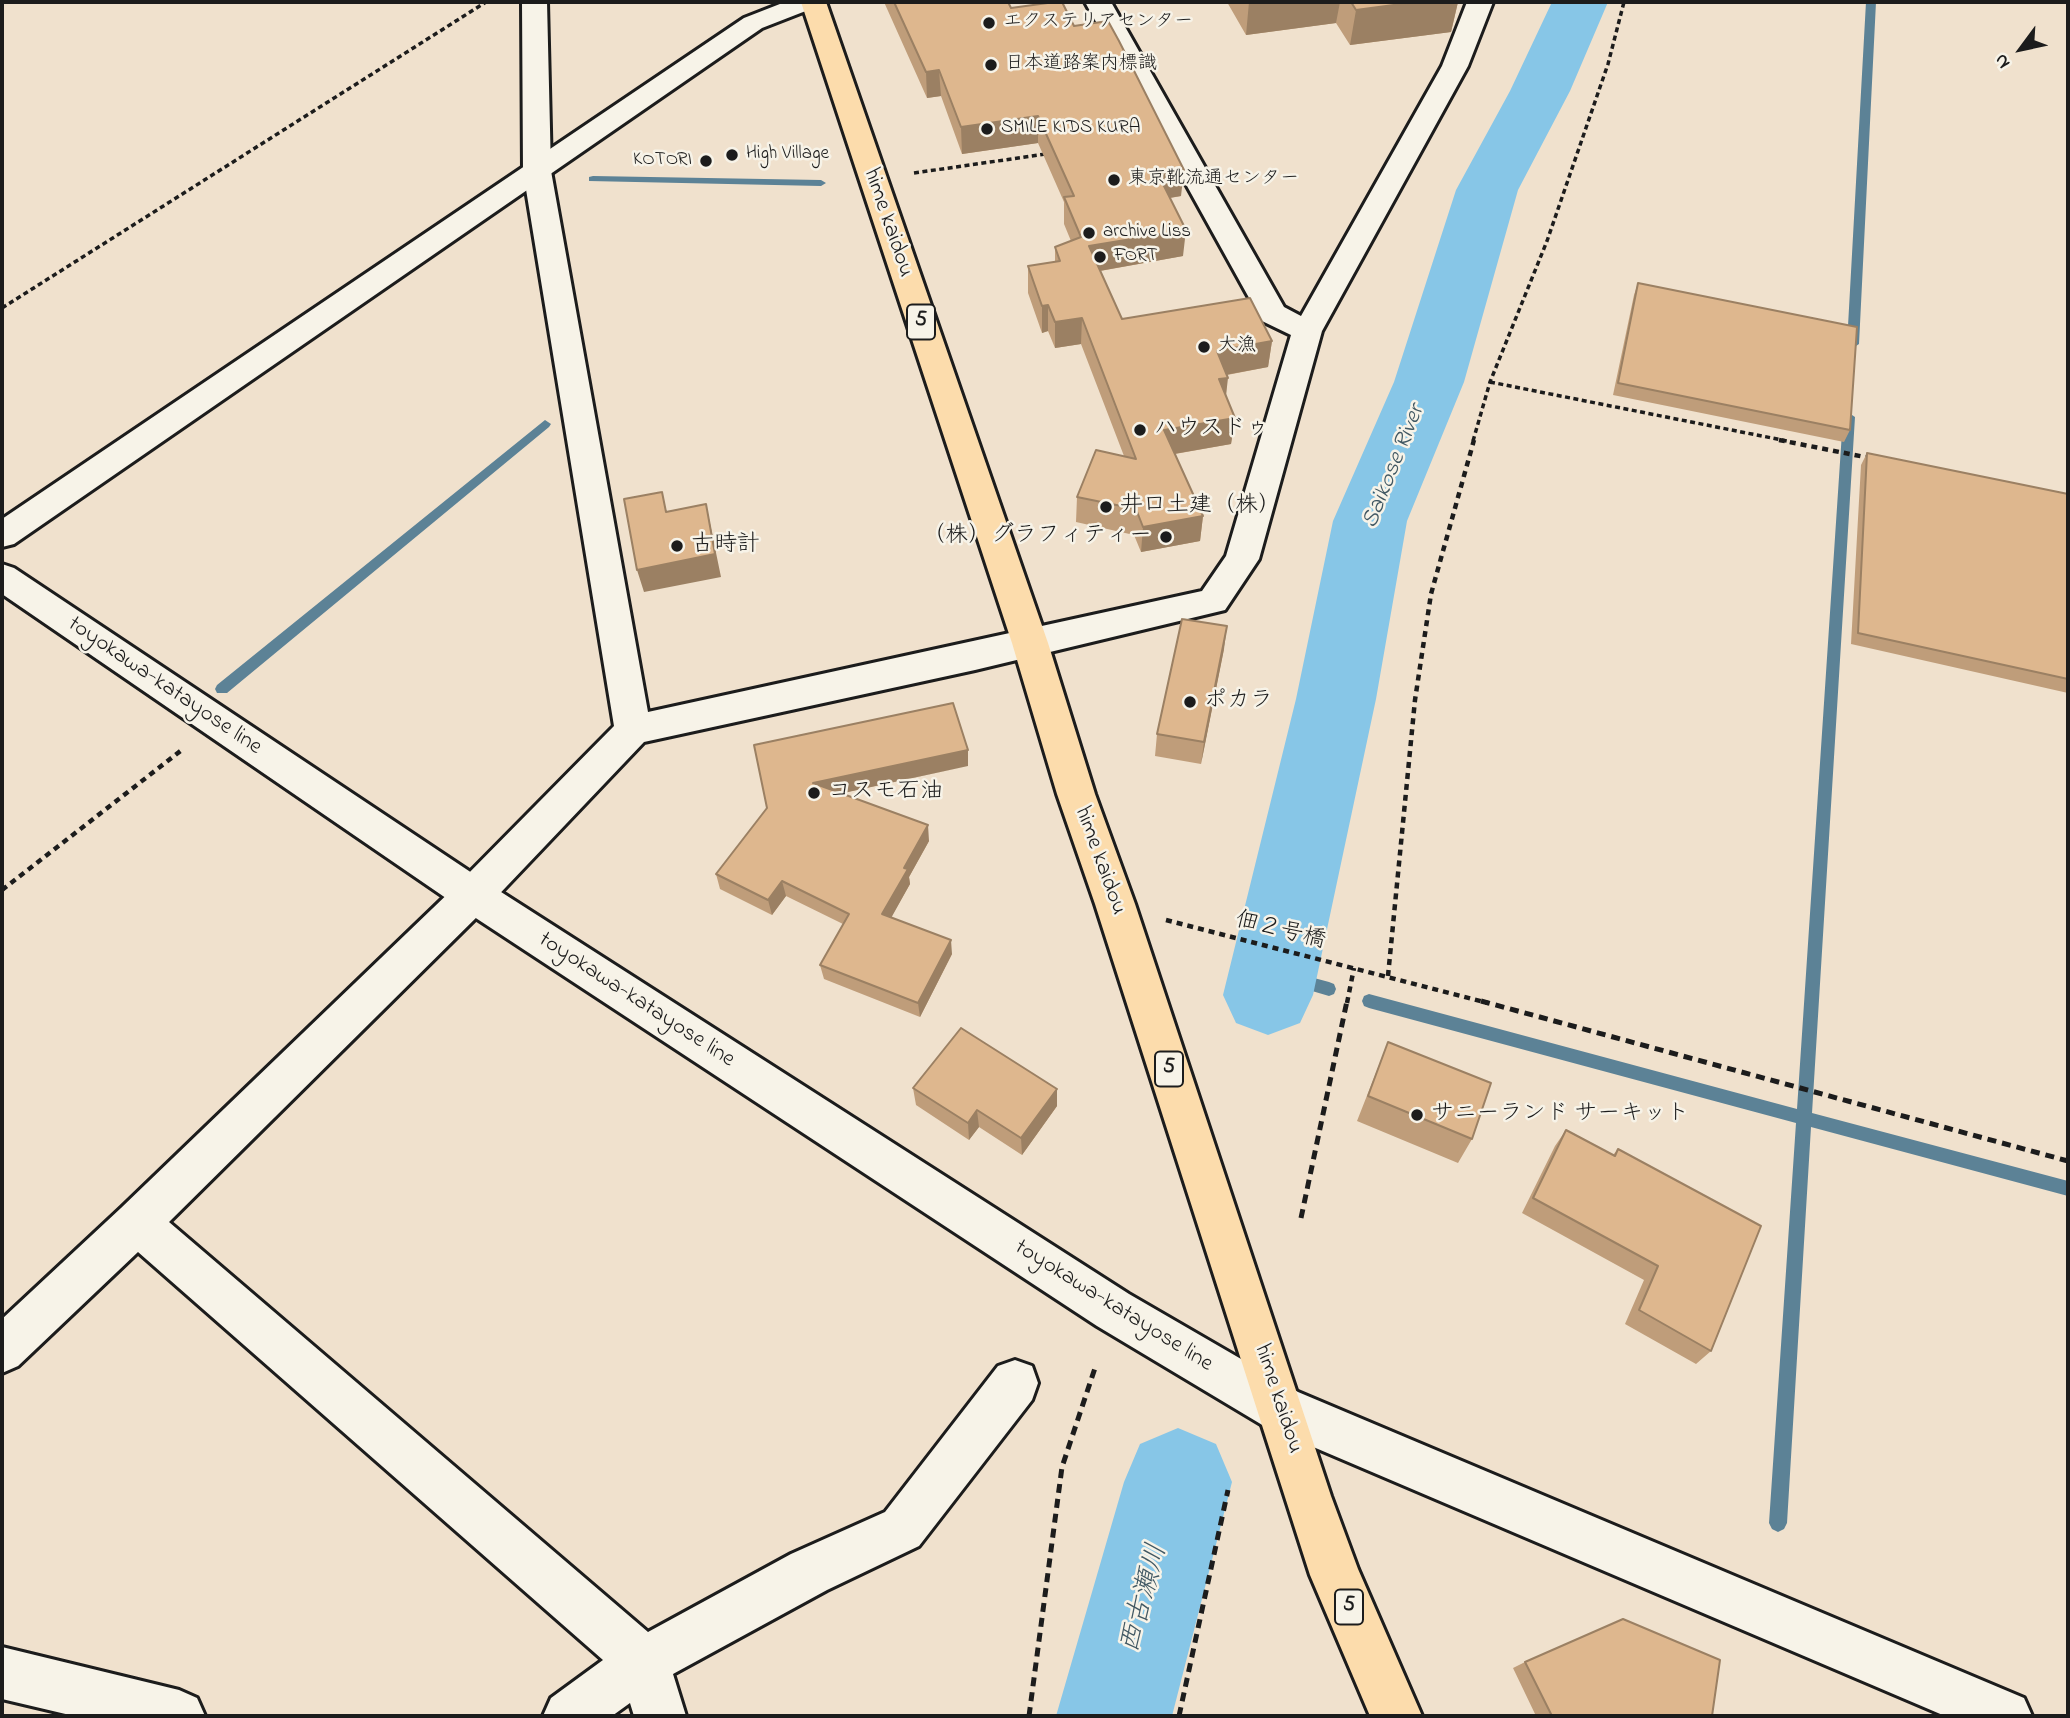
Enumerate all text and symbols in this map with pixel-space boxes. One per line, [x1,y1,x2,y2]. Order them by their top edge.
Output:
place label: エクステリアセンター [1003,12,1193,34]
north arrow [1986,14,2056,84]
marker: エクステリアセンター [981,15,997,31]
text: N [1988,48,2018,73]
place label: 日本道路案内標識 [1005,54,1157,76]
marker: 日本道路案内標識 [983,57,999,73]
place label: SMILE KIDS KURA [1001,118,1140,140]
marker: SMILE KIDS KURA [979,121,995,137]
place label: High Village [746,144,829,166]
marker: High Village [724,147,740,163]
place label: KOTORI [633,150,692,172]
marker: KOTORI [698,153,714,169]
street label: hime kaidou [855,165,919,281]
place label: 東京靴流通センター [1128,169,1299,191]
marker: 東京靴流通センター [1106,172,1122,188]
place label: archive Liss [1103,222,1191,244]
marker: archive Liss [1081,225,1097,241]
place label: FORT [1114,246,1158,268]
marker: FORT [1092,249,1108,265]
road number: 5 [907,304,935,340]
place label: 大漁 [1218,336,1256,358]
marker: 大漁 [1196,339,1212,355]
water label: Saikose River [1357,401,1433,533]
place label: ハウスドゥ [1154,416,1269,444]
marker: ハウスドゥ [1132,422,1148,438]
place label: 井口土建（株） [1120,493,1281,521]
marker: 井口土建（株） [1098,499,1114,515]
place label: （株）グラフィティー [922,523,1152,551]
marker: （株）グラフィティー [1158,529,1174,545]
place label: 古時計 [691,532,760,560]
marker: 古時計 [669,538,685,554]
street label: toyokawa-katayose line [62,612,266,762]
place label: ポカラ [1204,688,1273,716]
marker: ポカラ [1182,694,1198,710]
place label: コスモ石油 [828,779,943,807]
marker: コスモ石油 [806,785,822,801]
street label: hime kaidou [1067,803,1131,919]
street label: 佃２号橋 [1232,907,1328,957]
street label: toyokawa-katayose line [533,927,739,1075]
road number: 5 [1155,1052,1183,1086]
place label: サニーランド サーキット [1431,1101,1689,1129]
marker: サニーランド サーキット [1409,1107,1425,1123]
street label: toyokawa-katayose line [1009,1235,1217,1379]
street label: hime kaidou [1246,1341,1308,1457]
water label: 西古瀬川 [1115,1541,1177,1657]
road number: 5 [1335,1590,1363,1624]

